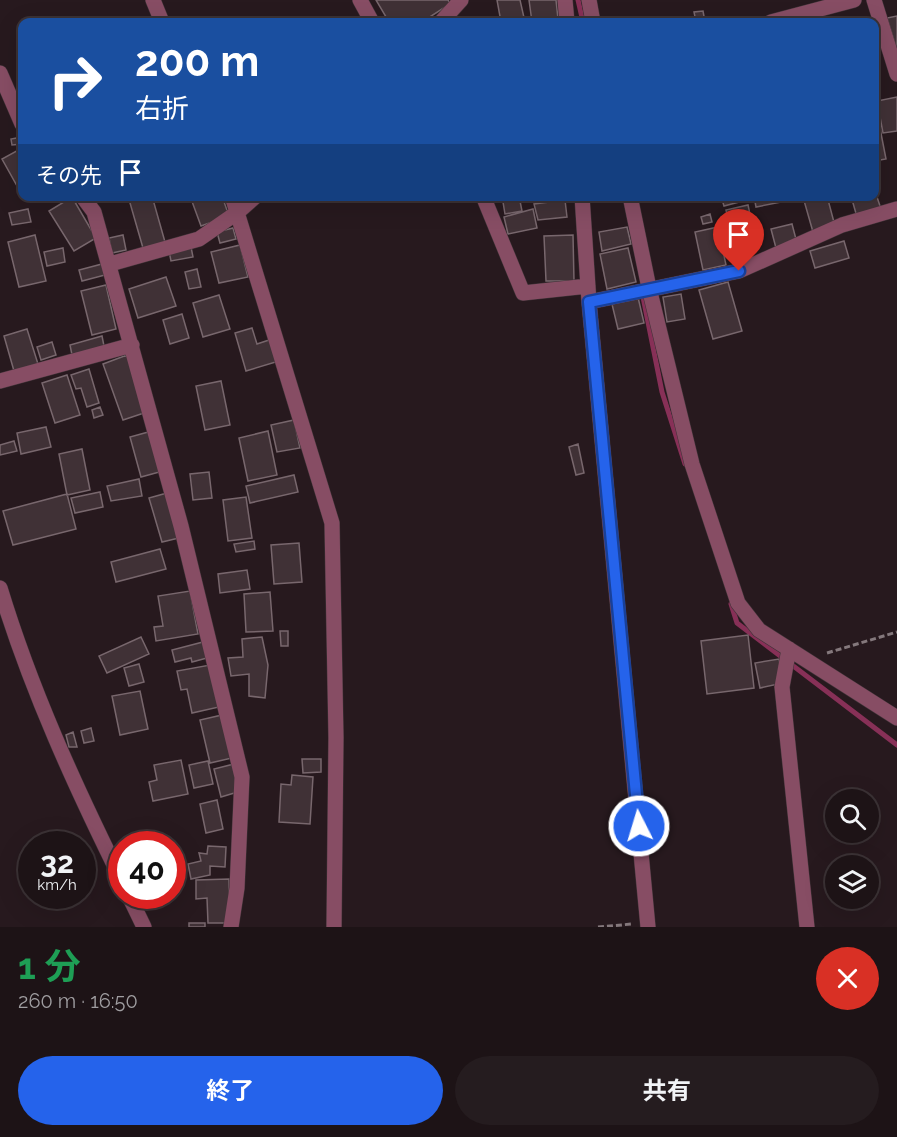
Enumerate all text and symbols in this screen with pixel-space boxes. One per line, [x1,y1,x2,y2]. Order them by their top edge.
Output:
text: 200 m [135,37,259,86]
icon: right [36,42,114,120]
text: 右折 [135,93,189,124]
icon: arrive [114,156,147,189]
text: その先 [36,162,102,188]
pin [713,209,764,271]
icon: arrive [722,218,755,251]
map controls [825,789,879,909]
button: search [825,789,879,843]
position arrow [607,794,671,858]
speed limit sign: 40 [108,831,186,909]
text: 32 [40,845,74,880]
button: layers [825,855,879,909]
text: km/h [37,876,77,894]
text: 1 分 [18,945,80,987]
button: close [816,947,879,1010]
text: 260 m · 16:50 [18,989,138,1013]
button: 終了 [18,1056,443,1125]
button: 共有 [455,1056,879,1125]

